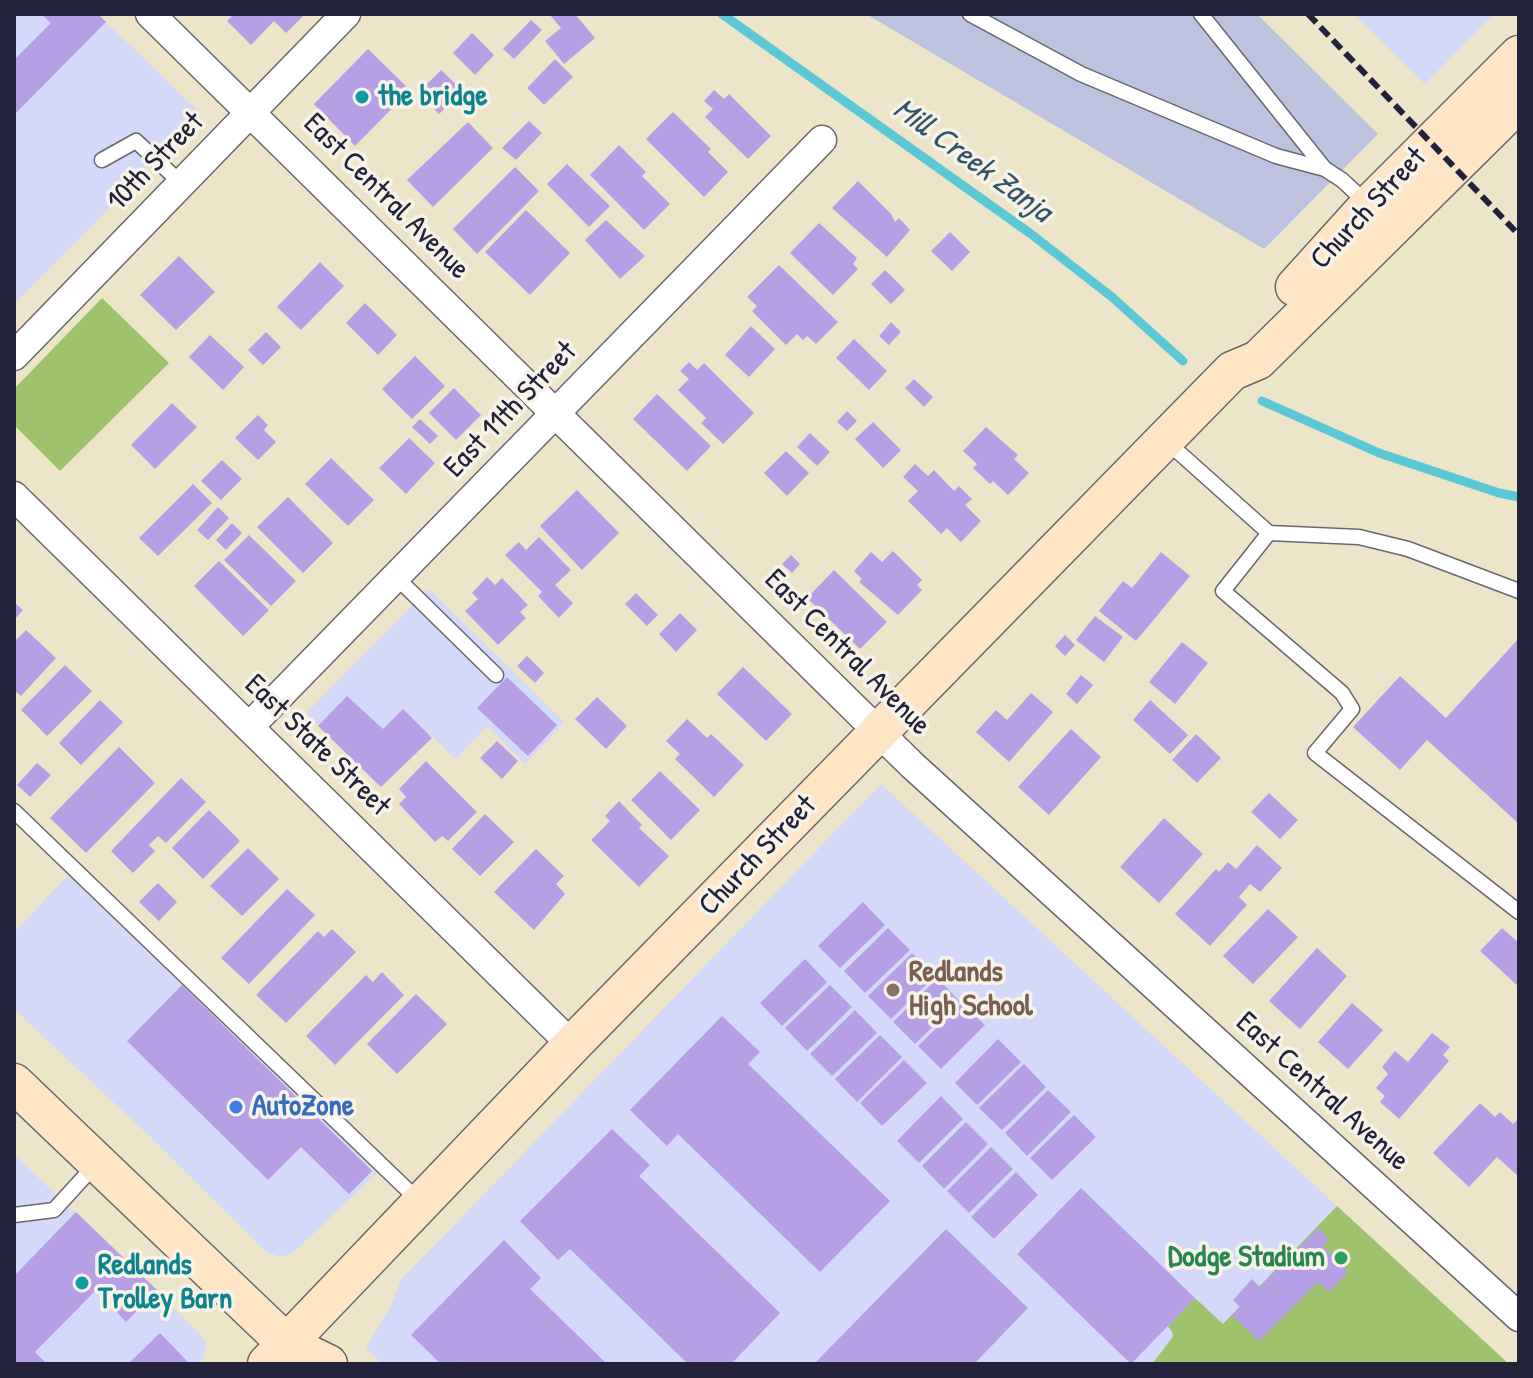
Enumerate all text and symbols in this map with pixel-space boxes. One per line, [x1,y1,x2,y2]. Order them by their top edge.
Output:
place label: the bridge [378,79,487,115]
marker: the bridge [353,88,371,106]
water label: Mill Creek Zanja [885,91,1059,231]
street label: 10th Street [100,105,212,219]
street label: East Central Avenue [295,106,477,288]
street label: Church Street [1303,141,1435,277]
street label: East 11th Street [437,334,585,486]
street label: East Central Avenue [756,562,938,744]
street label: East State Street [237,668,397,824]
street label: Church Street [692,788,824,924]
place label: Redlands High School [909,955,1033,1026]
marker: Redlands High School [884,981,902,999]
street label: East Central Avenue [1228,1005,1416,1179]
place label: AutoZone [252,1089,354,1125]
marker: AutoZone [227,1098,245,1116]
place label: Dodge Stadium [1168,1240,1325,1276]
place label: Redlands Trolley Barn [98,1248,232,1318]
marker: Dodge Stadium [1332,1249,1350,1267]
marker: Redlands Trolley Barn [73,1274,91,1292]

